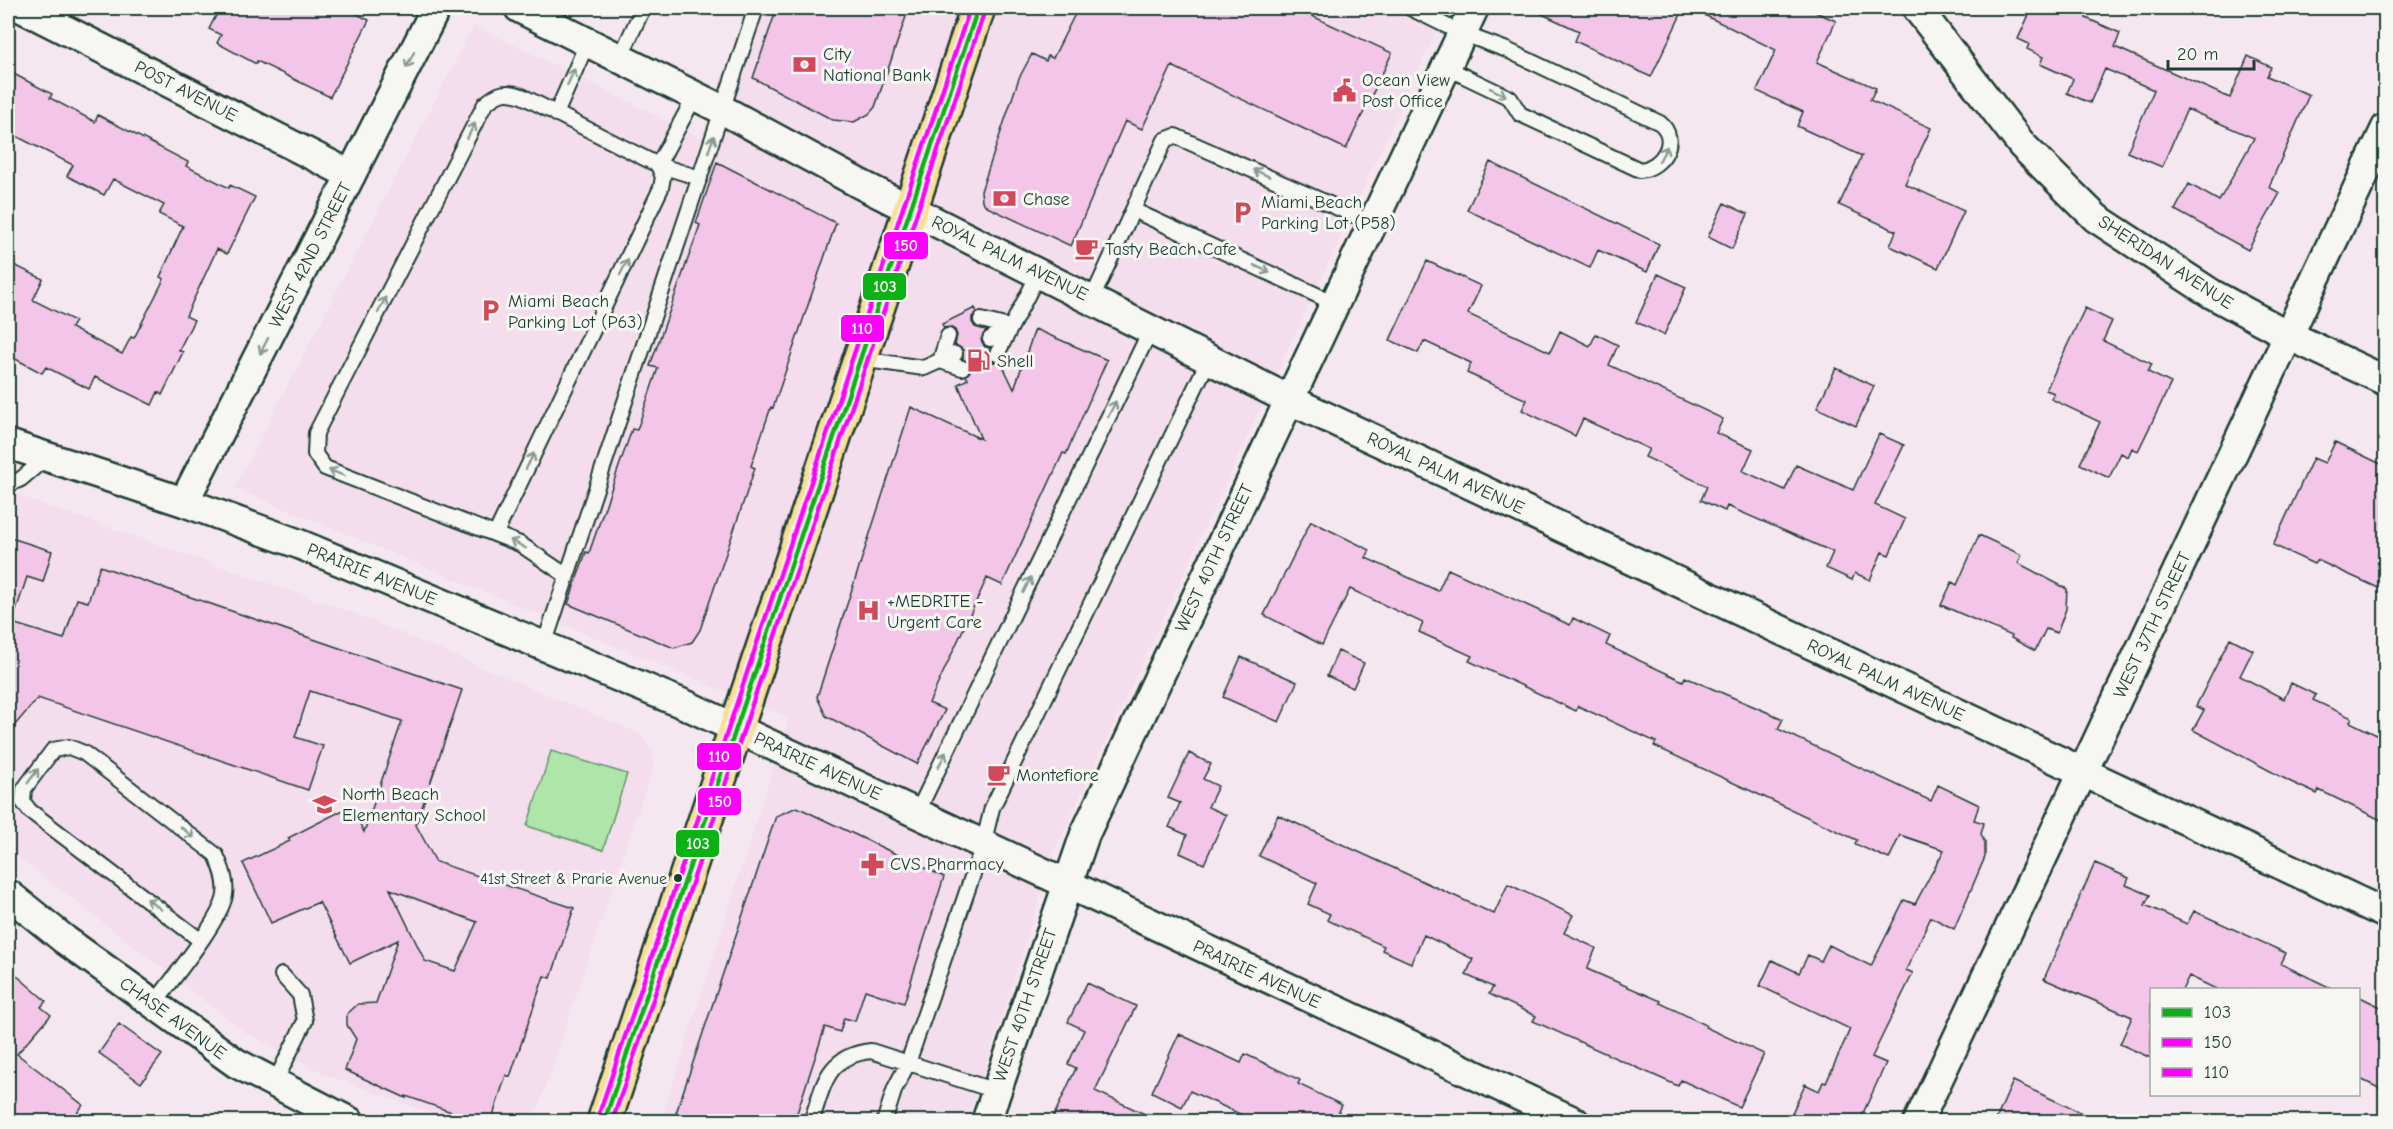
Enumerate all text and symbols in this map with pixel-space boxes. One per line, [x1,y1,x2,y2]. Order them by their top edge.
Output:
scale bar [2168,33,2254,71]
place label: City National Bank [823,44,931,86]
text: 20 m [2177,44,2218,65]
one-way arrow [403,50,415,68]
bank icon: City National Bank [792,51,818,77]
street label: POST AVENUE [131,57,241,126]
one-way arrow [566,69,577,87]
place label: Ocean View Post Office [1362,70,1450,112]
public building icon: Ocean View Post Office [1331,77,1357,103]
one-way arrow [1489,87,1507,99]
one-way arrow [466,123,477,141]
one-way arrow [707,135,718,154]
one-way arrow [1657,146,1669,163]
one-way arrow [1252,167,1270,178]
street label: WEST 42ND STREET [265,179,356,331]
bank icon: Chase [992,186,1018,212]
place label: Chase [1023,189,1069,210]
place label: Miami Beach Parking Lot (P58) [1261,192,1396,234]
parking icon: Miami Beach Parking Lot (P58) [1230,199,1256,225]
street label: ROYAL PALM AVENUE [928,211,1092,306]
street label: SHERIDAN AVENUE [2094,211,2237,314]
line badge: 150 [883,231,929,260]
cafe icon: Tasty Beach Cafe [1074,236,1100,262]
text: 150 [894,237,918,255]
place label: Tasty Beach Cafe [1105,239,1237,260]
one-way arrow [618,258,630,276]
one-way arrow [1253,264,1271,275]
line badge: 103 [862,272,907,301]
text: 103 [873,278,897,296]
place label: Miami Beach Parking Lot (P63) [508,291,643,333]
one-way arrow [376,296,388,314]
parking icon: Miami Beach Parking Lot (P63) [477,298,503,324]
line badge: 110 [840,314,885,343]
text: 110 [851,320,873,338]
one-way arrow [258,336,269,354]
fuel station icon: Shell [966,348,992,374]
place label: Shell [997,351,1034,372]
one-way arrow [1107,401,1119,419]
street label: ROYAL PALM AVENUE [1364,428,1528,519]
one-way arrow [524,453,536,471]
one-way arrow [328,467,346,478]
street label: WEST 40TH STREET [1171,480,1258,636]
one-way arrow [510,538,527,550]
street label: PRAIRIE AVENUE [304,539,440,610]
street label: WEST 37TH STREET [2109,548,2196,702]
one-way arrow [1022,576,1034,594]
place label: +MEDRITE - Urgent Care [887,591,984,633]
hospital icon: +MEDRITE - Urgent Care [856,598,882,624]
street label: ROYAL PALM AVENUE [1804,635,1968,726]
street label: PRAIRIE AVENUE [751,728,885,805]
line badge: 110 [696,742,742,771]
text: 110 [708,748,730,766]
one-way arrow [937,752,948,770]
cafe icon: Montefiore [985,762,1011,788]
place label: Montefiore [1016,765,1099,786]
one-way arrow [27,769,40,785]
place label: North Beach Elementary School [342,784,486,826]
line badge: 150 [697,787,742,816]
school or university icon: North Beach Elementary School [311,791,337,817]
text: 150 [708,793,732,811]
one-way arrow [179,826,195,839]
line badge: 103 [675,829,720,858]
text: 103 [686,835,710,853]
pharmacy icon: CVS Pharmacy [859,851,885,877]
place label: CVS Pharmacy [890,854,1005,875]
place label: 41st Street & Prarie Avenue [480,870,667,888]
marker: 41st Street & Prarie Avenue [672,872,684,884]
one-way arrow [146,898,162,911]
street label: WEST 40TH STREET [989,925,1062,1085]
street label: PRAIRIE AVENUE [1190,936,1324,1013]
street label: CHASE AVENUE [115,973,230,1064]
legend [2150,988,2360,1096]
text: 103 [2204,1002,2231,1023]
text: 150 [2204,1032,2232,1053]
text: 110 [2204,1062,2229,1083]

